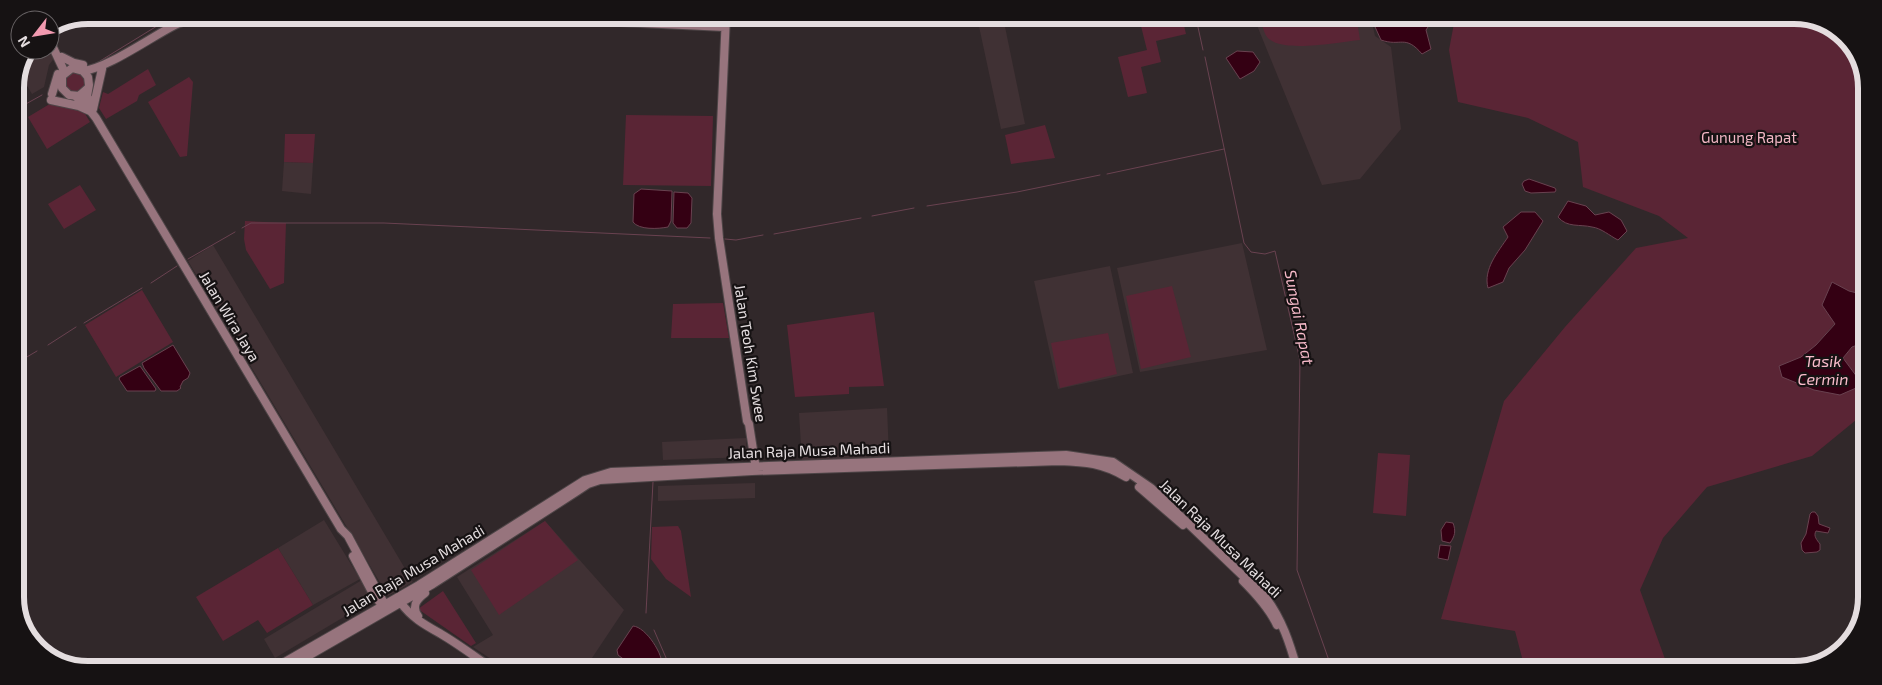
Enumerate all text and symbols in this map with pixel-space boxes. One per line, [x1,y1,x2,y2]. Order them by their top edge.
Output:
north arrow [10,10,60,60]
text: N [14,33,33,51]
park label: Gunung Rapat [1701,128,1797,146]
street label: Jalan Wira Jaya [196,267,264,365]
water label: Sungai Rapat [1281,268,1319,367]
street label: Jalan Teoh Kim Swee [731,283,771,423]
water label: Tasik Cermin [1797,351,1849,388]
street label: Jalan Raja Musa Mahadi [727,438,891,463]
street label: Jalan Raja Musa Mahadi [1156,475,1286,602]
street label: Jalan Raja Musa Mahadi [339,520,488,620]

